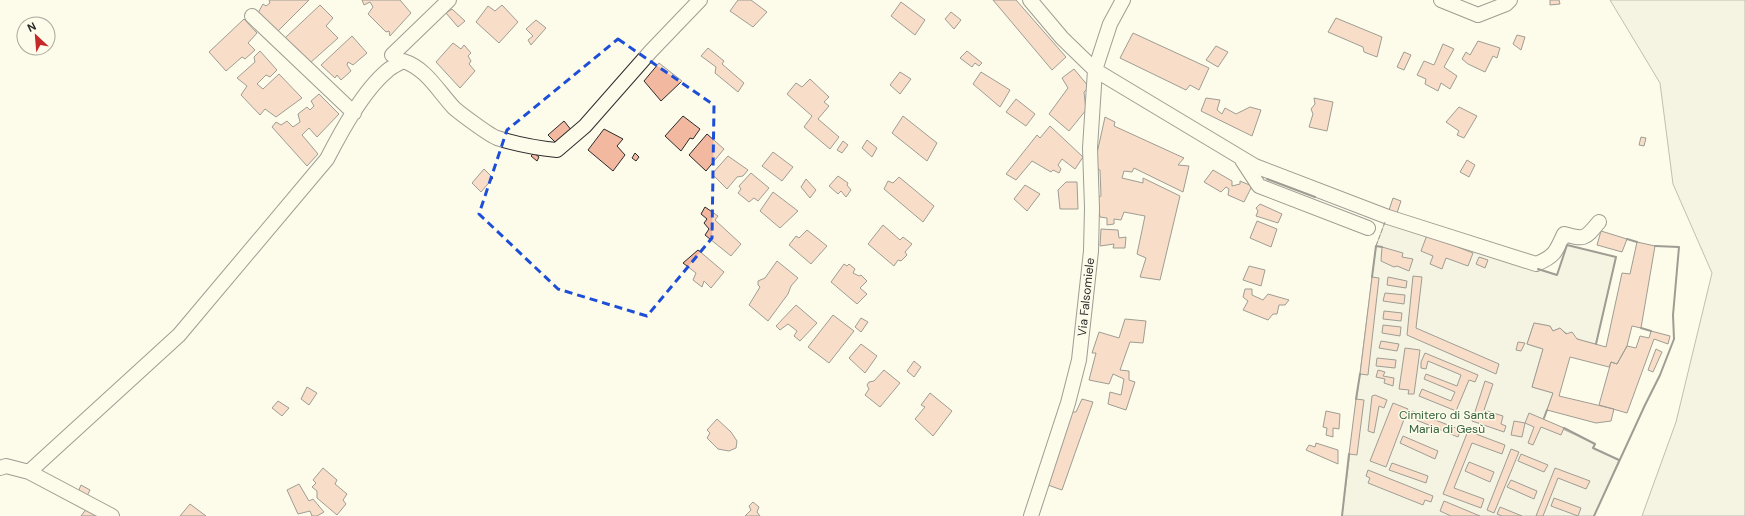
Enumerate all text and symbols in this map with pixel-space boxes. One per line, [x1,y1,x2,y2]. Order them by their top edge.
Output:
north arrow [16,16,56,56]
text: N [25,19,38,35]
street label: Via Falsomiele [1074,257,1098,337]
park label: Cimitero di Santa Maria di Gesù [1399,407,1495,437]

